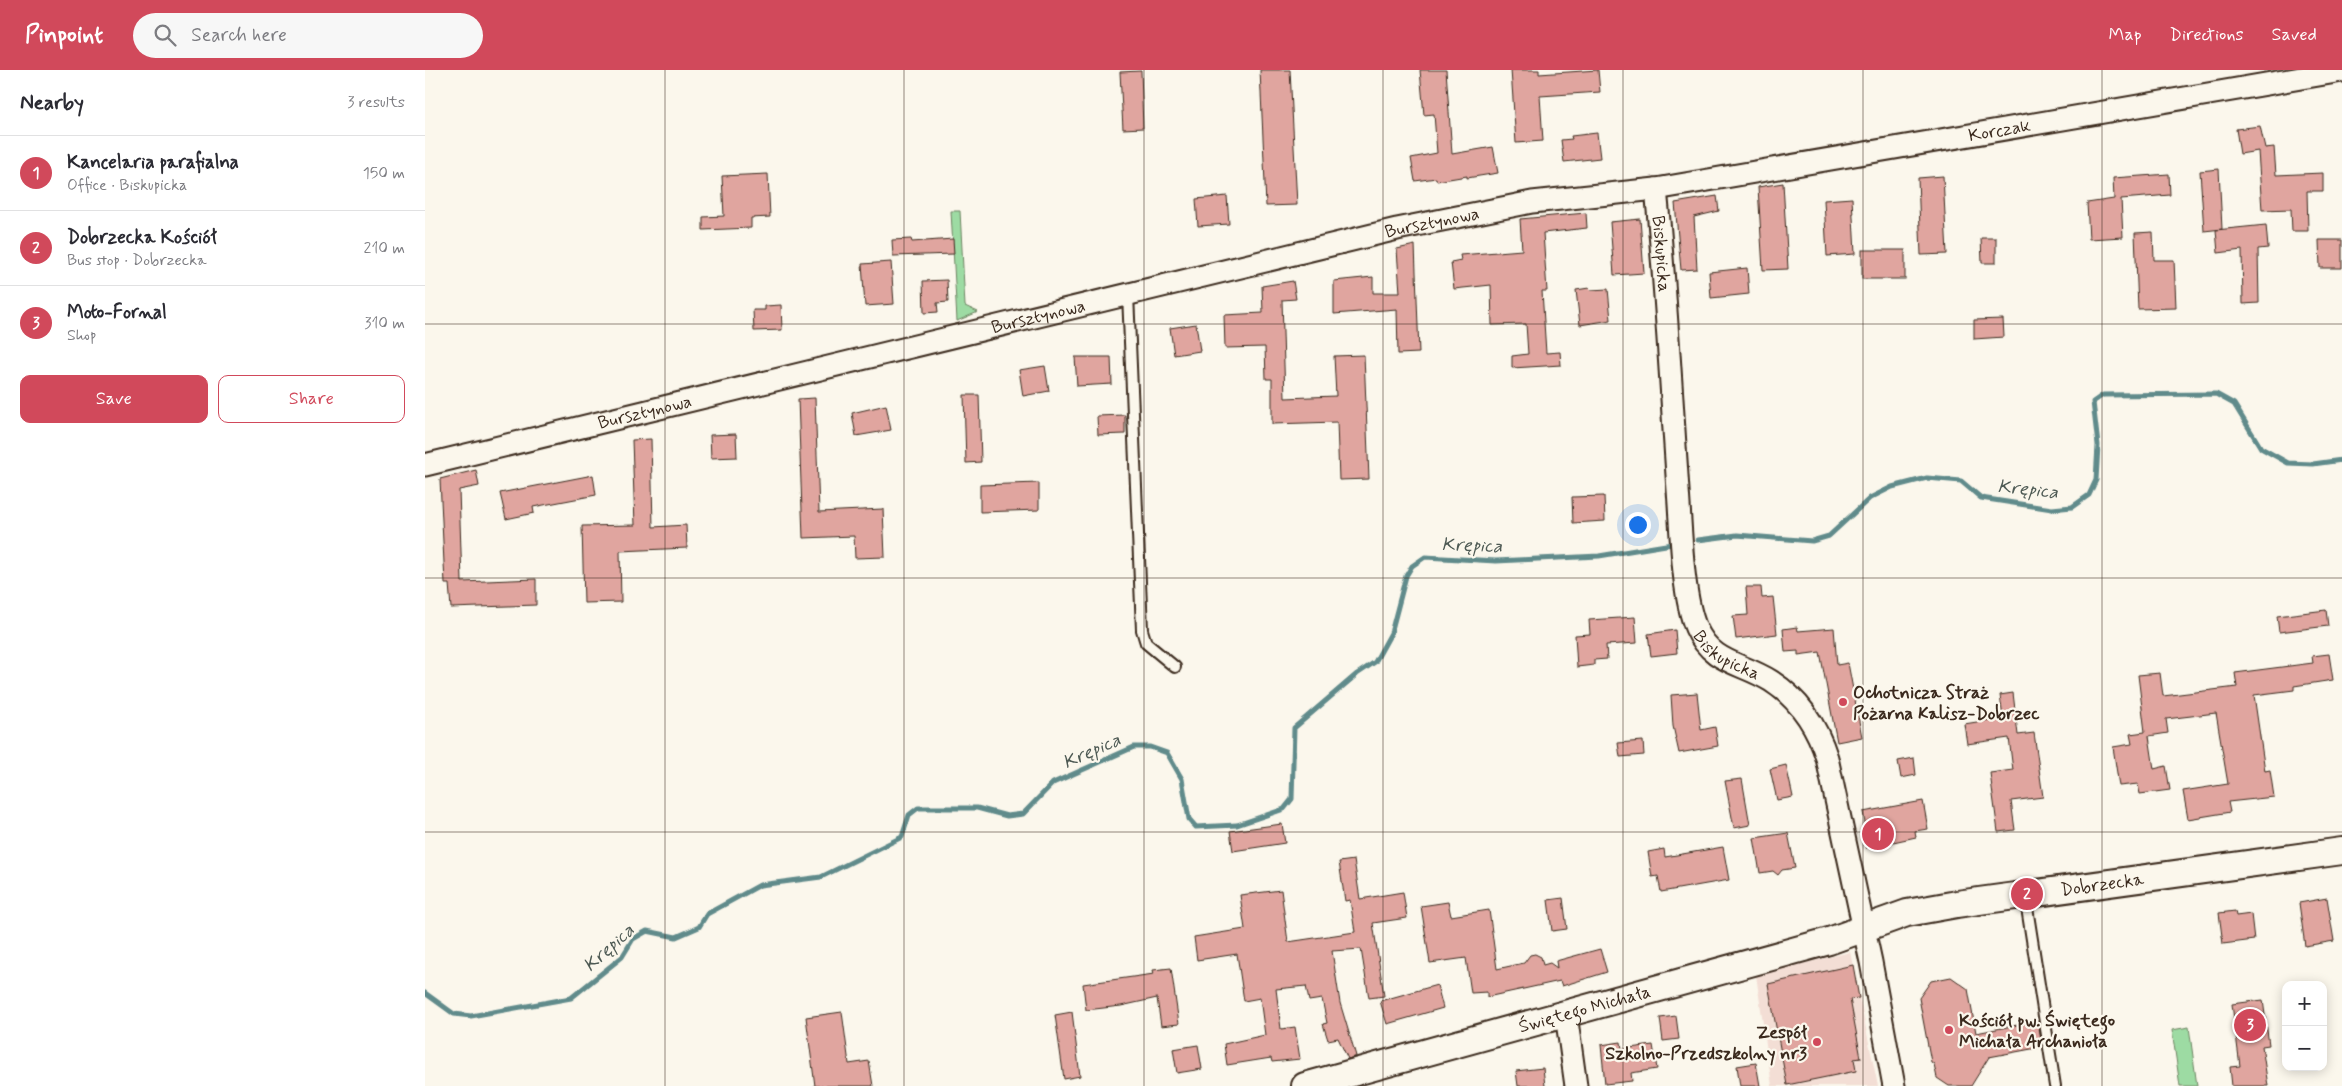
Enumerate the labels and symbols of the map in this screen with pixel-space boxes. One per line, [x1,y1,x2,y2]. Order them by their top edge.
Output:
street label: Korczak [1967,114,2033,148]
street label: Bursztynowa [1383,202,1482,245]
street label: Biskupicka [1646,215,1676,293]
street label: Bursztynowa [989,294,1088,340]
street label: Bursztynowa [595,390,694,436]
water label: Krępica [1996,474,2060,505]
your location [1625,512,1651,538]
water label: Krępica [1441,532,1503,559]
street label: Biskupicka [1687,626,1764,686]
place label: Ochotnicza Straż Pożarna Kalisz-Dobrzec [1853,681,2040,726]
marker: Ochotnicza Straż Pożarna Kalisz-Dobrzec [1837,696,1849,708]
water label: Krępica [1059,727,1125,775]
pin: 1 [1862,815,1894,853]
street label: Dobrzecka [2059,867,2146,903]
pin: 2 [2011,875,2043,913]
water label: Krępica [578,918,640,978]
street label: Świętego Michała [1516,980,1654,1039]
pin: 3 [2234,1006,2266,1044]
place label: Kościół pw. Świętego Michała Archanioła [1959,1009,2115,1054]
place label: Zespół Szkolno-Przedszkolny nr3 [1605,1021,1808,1066]
marker: Kościół pw. Świętego Michała Archanioła [1943,1024,1955,1036]
marker: Zespół Szkolno-Przedszkolny nr3 [1811,1036,1823,1048]

